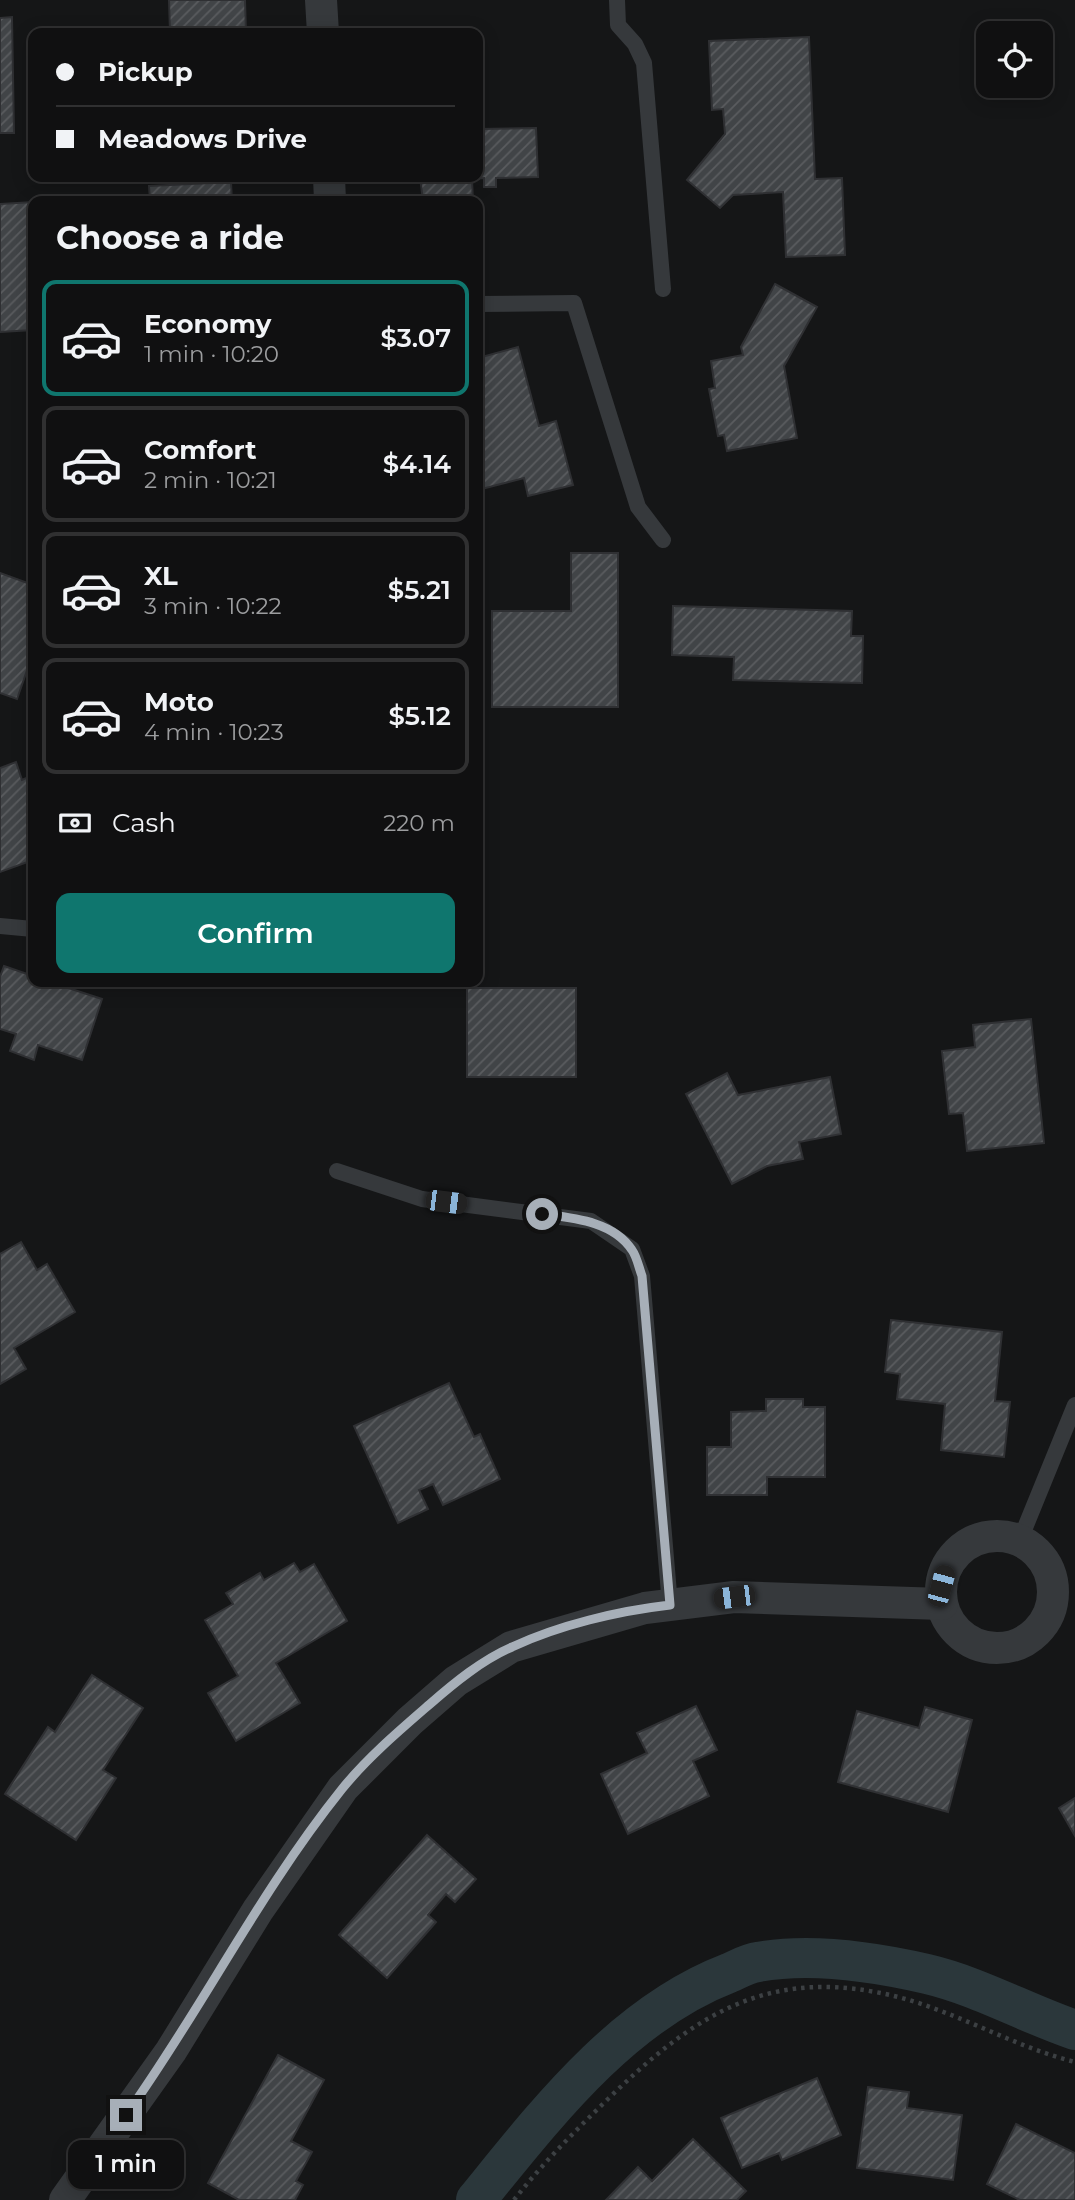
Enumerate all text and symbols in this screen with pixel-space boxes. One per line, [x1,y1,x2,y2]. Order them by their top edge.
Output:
map controls [976,21,1053,98]
button: locate [976,21,1053,98]
text: Pickup [98,56,193,88]
text: Meadows Drive [98,123,307,155]
text: Choose a ride [56,218,284,257]
icon: car [60,307,123,370]
text: Economy [144,308,271,340]
text: $3.07 [380,322,451,354]
text: 1 min · 10:20 [144,340,279,368]
icon: car [60,433,123,496]
text: Comfort [144,434,256,466]
text: $4.14 [383,448,451,480]
text: 2 min · 10:21 [144,466,277,494]
icon: car [60,559,123,622]
text: XL [144,560,178,592]
text: $5.21 [388,574,451,606]
text: 3 min · 10:22 [144,592,282,620]
icon: car [60,685,123,748]
text: Moto [144,686,214,718]
text: $5.12 [388,700,451,732]
text: 4 min · 10:23 [144,718,284,746]
icon: cash [56,804,94,842]
text: Cash [112,807,176,839]
text: 220 m [383,809,455,837]
button: Confirm [56,893,455,973]
car [424,1189,469,1215]
route start [526,1198,558,1230]
car [926,1563,957,1609]
car [712,1584,757,1610]
route end [110,2099,142,2131]
callout: 1 min [68,2140,184,2188]
text: 1 min [95,2150,157,2178]

